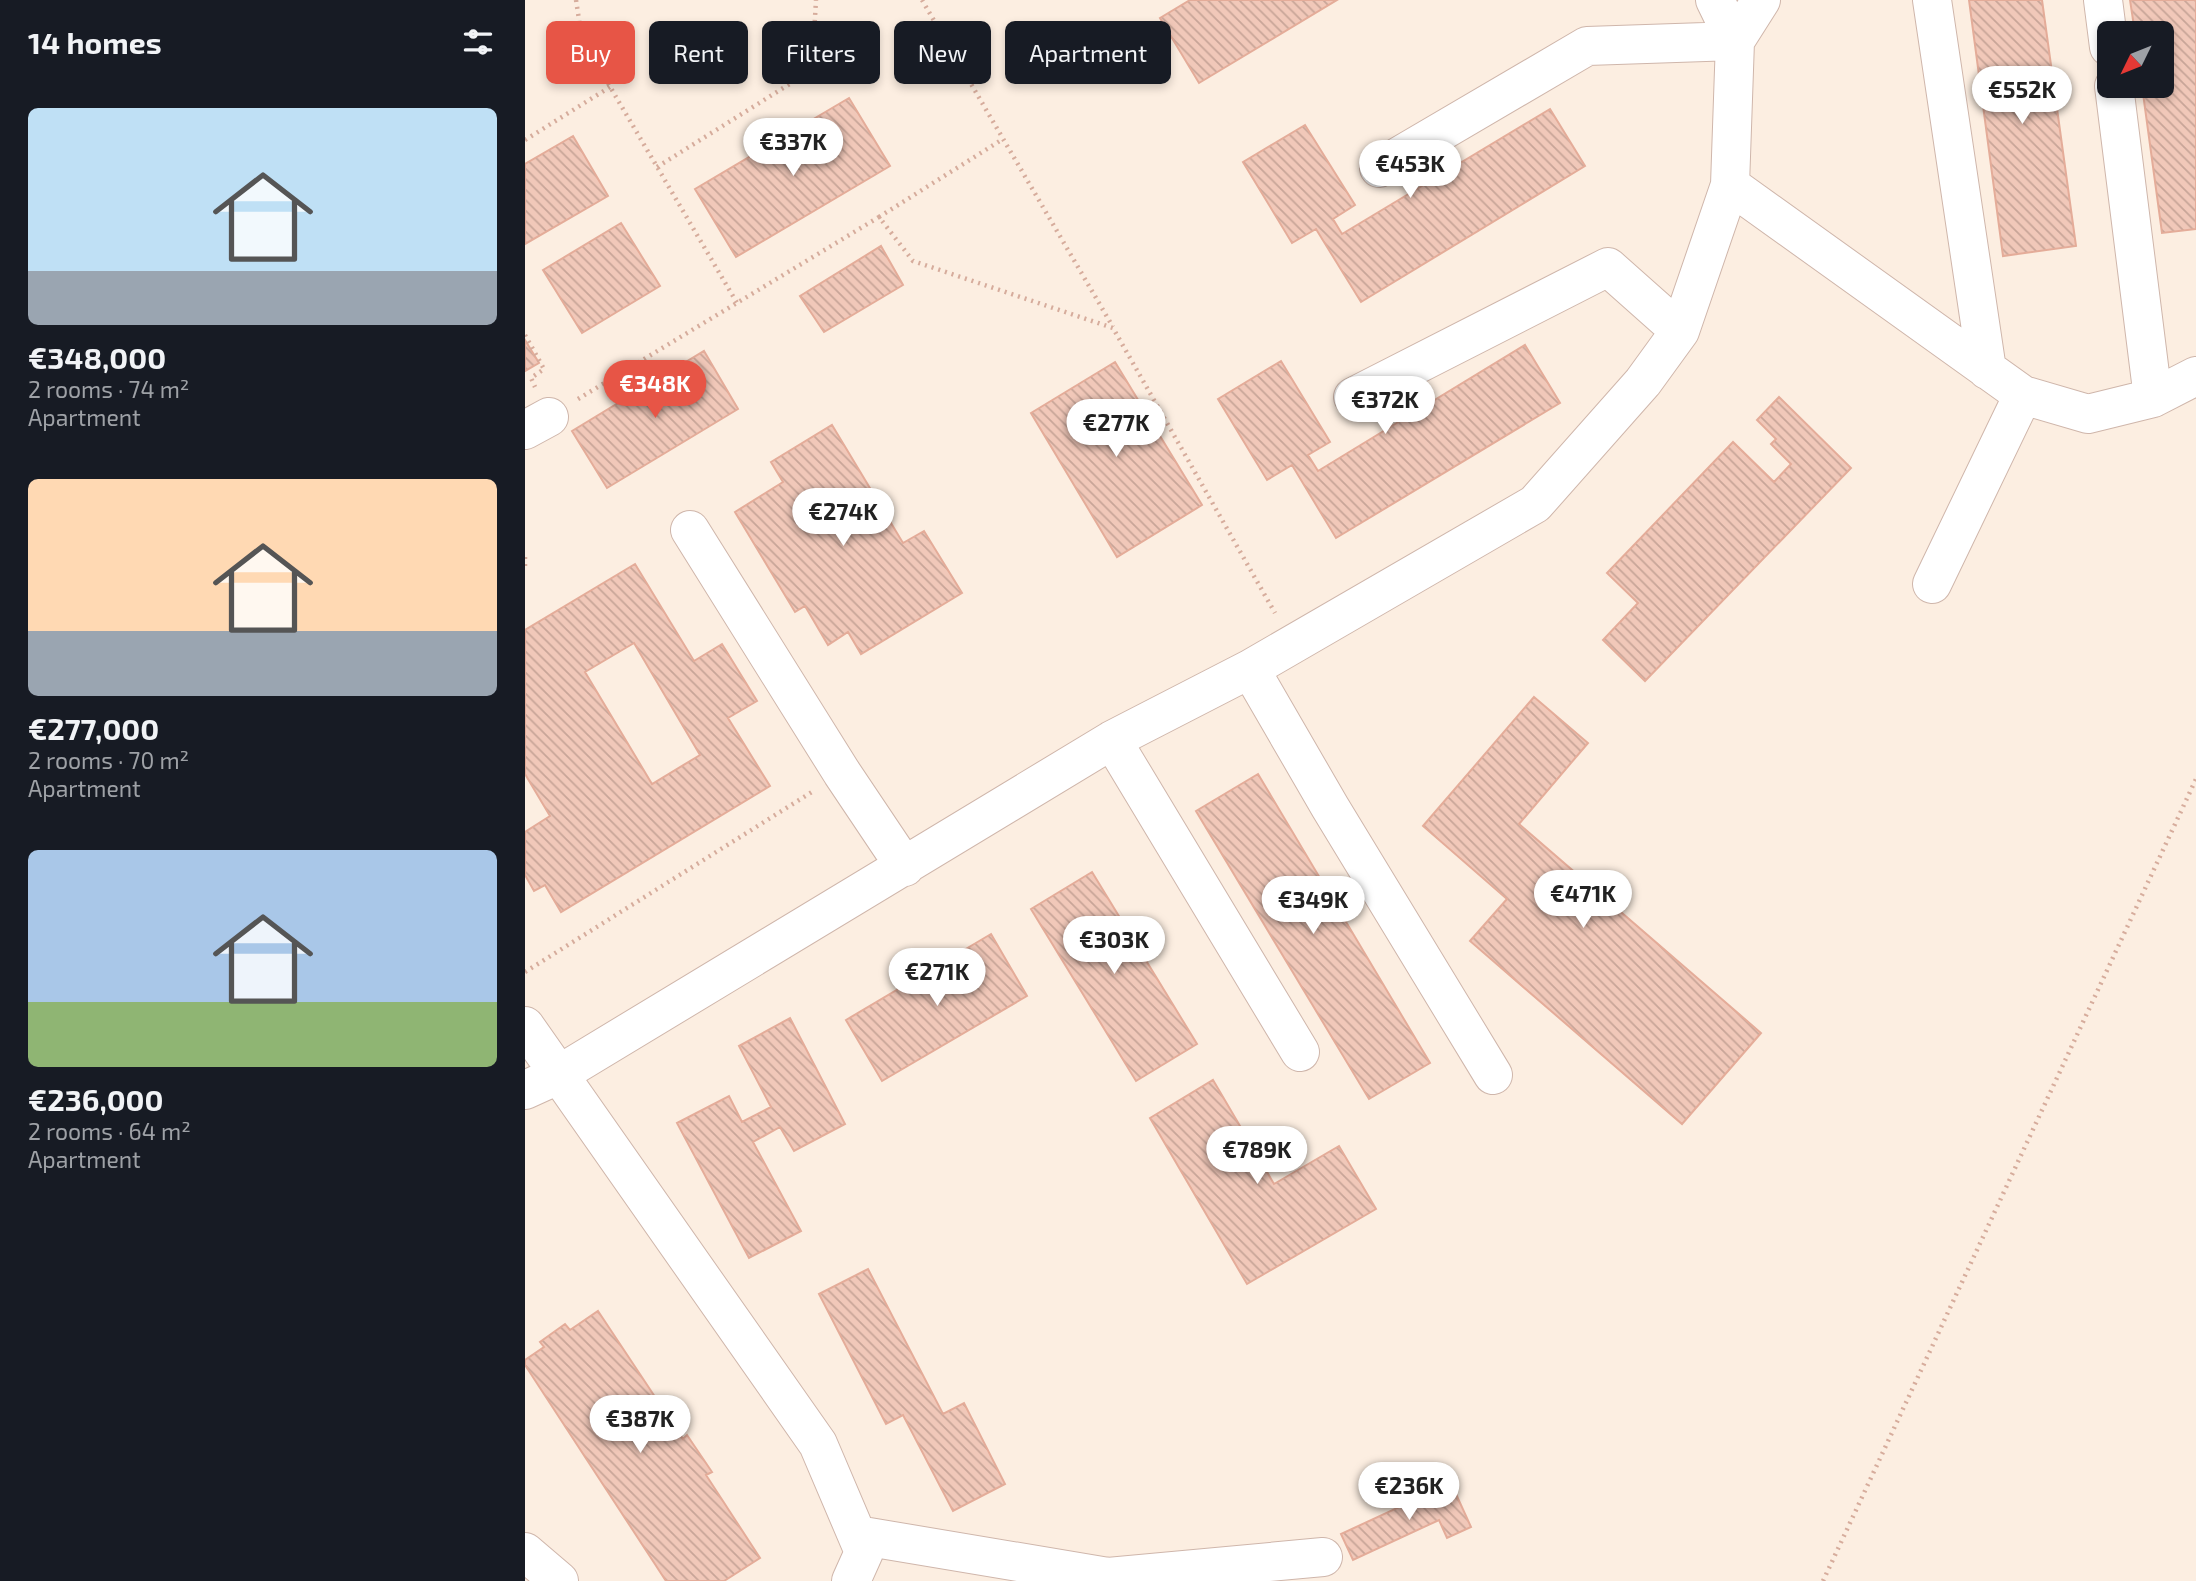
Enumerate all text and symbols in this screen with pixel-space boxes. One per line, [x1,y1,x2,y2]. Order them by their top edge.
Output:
chip: Buy [546,21,635,84]
chip: Rent [649,21,748,84]
chip: Filters [762,21,880,84]
chip: New [894,21,991,84]
chip: Apartment [1005,21,1171,84]
north arrow [2097,21,2173,98]
map controls [2097,21,2174,98]
icon: filters [459,23,497,61]
text: 14 homes [28,24,162,60]
pin: €552K [1973,66,2071,126]
text: €552K [1988,75,2056,103]
pin: €337K [744,118,842,178]
text: €337K [759,127,827,155]
pin: €453K [1361,140,1459,200]
text: €453K [1375,149,1445,177]
icon: home [200,154,326,280]
text: €348,000 [28,339,166,375]
pin: €348K [606,360,704,420]
text: €348K [619,369,691,397]
text: 2 rooms · 74 m² [28,375,189,403]
pin: €372K [1336,376,1434,436]
text: €372K [1351,385,1419,413]
pin: €277K [1067,400,1165,459]
text: Apartment [28,403,141,431]
text: €277K [1083,408,1150,436]
pin: €274K [794,489,892,548]
text: €274K [808,497,878,525]
icon: home [200,525,326,651]
text: €277,000 [28,710,159,746]
text: 2 rooms · 70 m² [28,746,189,774]
text: Apartment [28,774,141,802]
pin: €471K [1534,870,1632,930]
pin: €349K [1264,876,1362,936]
text: €471K [1550,879,1616,907]
text: €349K [1278,885,1348,913]
icon: home [200,896,326,1022]
pin: €303K [1065,916,1163,976]
text: €303K [1079,925,1149,953]
pin: €271K [888,948,986,1008]
text: €271K [905,957,969,985]
text: €236,000 [28,1081,163,1117]
text: 2 rooms · 64 m² [28,1117,191,1145]
pin: €789K [1208,1126,1306,1186]
text: €789K [1222,1135,1292,1163]
text: Apartment [28,1145,141,1173]
pin: €387K [591,1396,689,1455]
text: €387K [606,1404,674,1432]
pin: €236K [1360,1462,1458,1522]
text: €236K [1374,1471,1444,1499]

